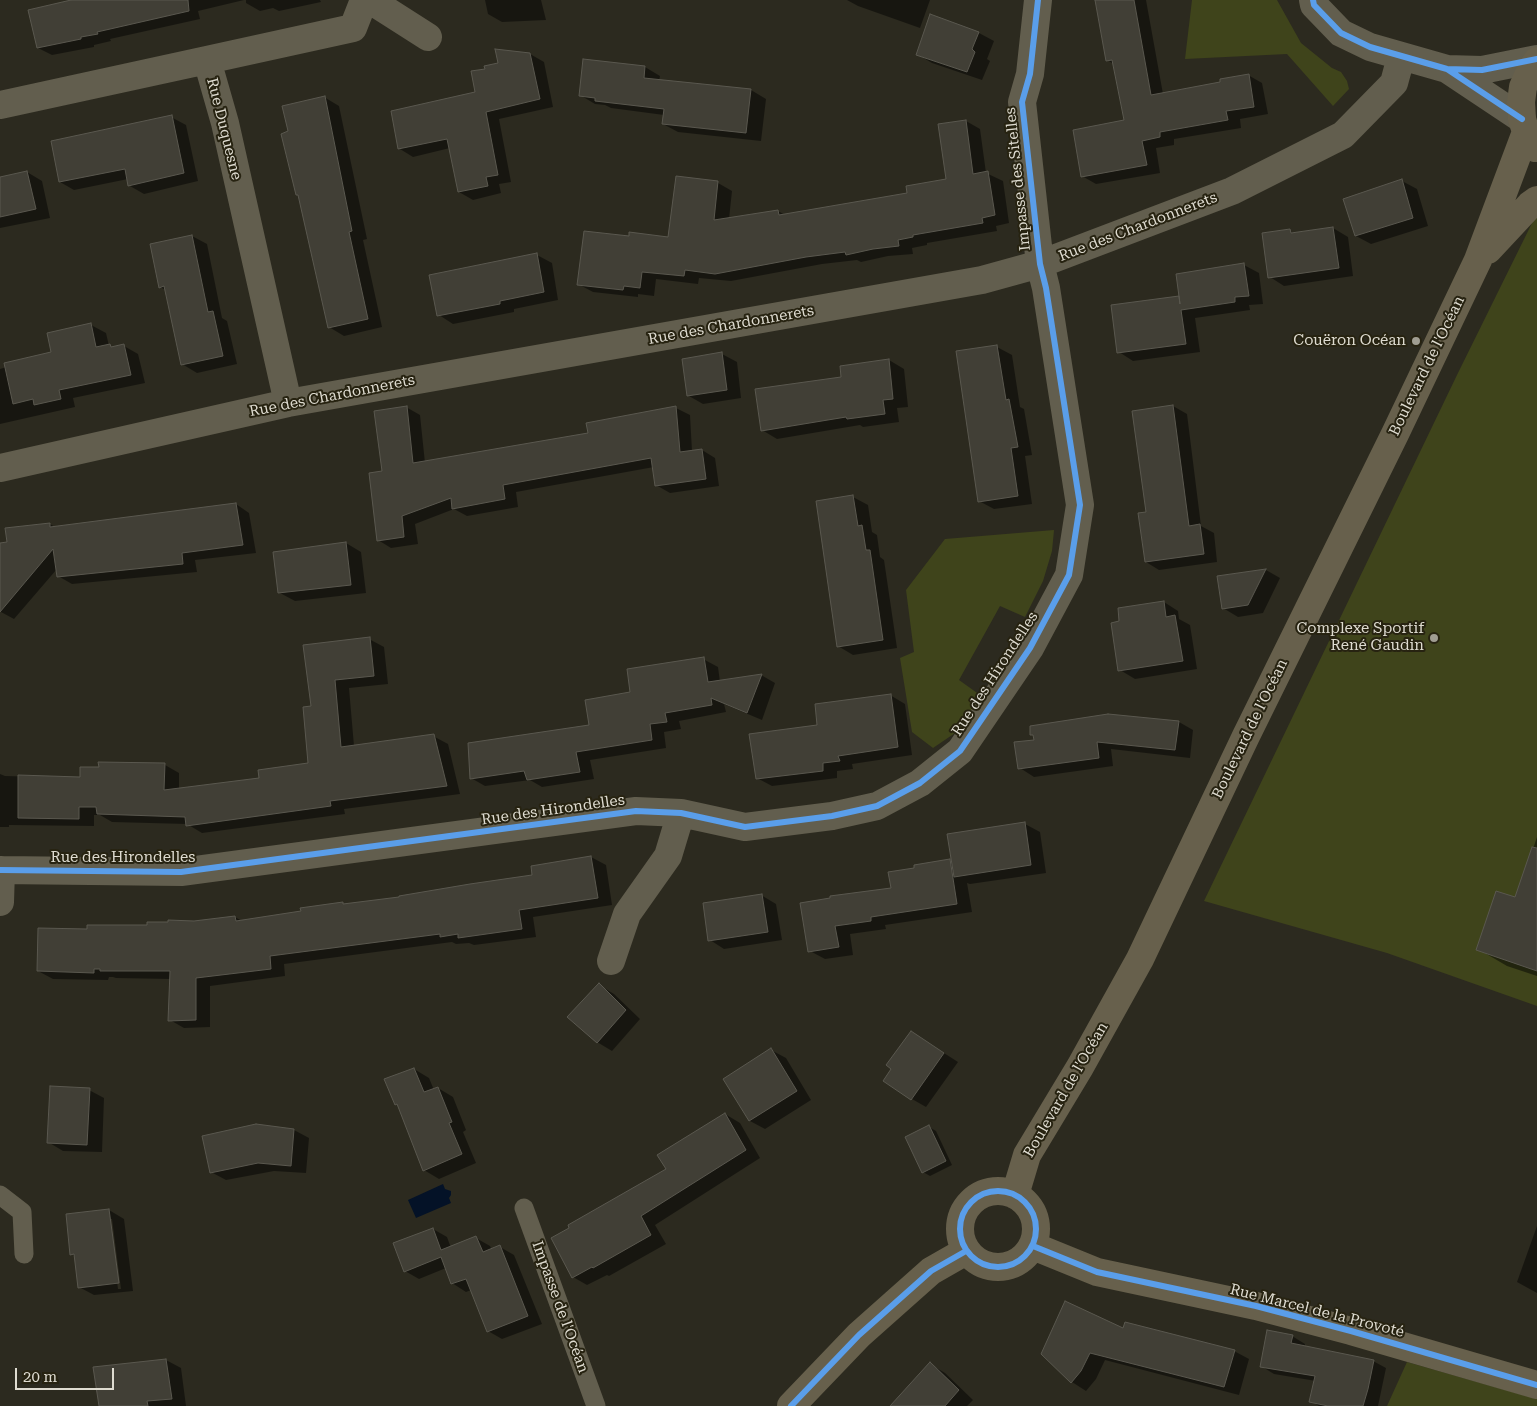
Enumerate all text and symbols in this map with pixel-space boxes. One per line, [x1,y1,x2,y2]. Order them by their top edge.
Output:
street label: Rue Duquesne [203,76,245,182]
street label: Impasse des Sitelles [1002,106,1034,252]
street label: Rue des Chardonnerets [1056,188,1220,266]
street label: Boulevard de l'Océan [1385,293,1469,439]
street label: Rue des Chardonnerets [647,302,815,348]
place label: Couëron Océan [1293,332,1406,350]
marker: Couëron Océan [1410,335,1422,347]
street label: Rue des Chardonnerets [248,371,416,421]
street label: Rue des Hirondelles [948,608,1042,740]
place label: Complexe Sportif René Gaudin [1296,620,1424,655]
marker: Complexe Sportif René Gaudin [1428,632,1440,644]
street label: Boulevard de l'Océan [1208,656,1292,802]
street label: Rue des Hirondelles [480,791,626,829]
street label: Rue des Hirondelles [51,849,195,867]
street label: Boulevard de l'Océan [1020,1019,1112,1161]
street label: Impasse de l'Océan [528,1239,592,1375]
street label: Rue Marcel de la Provoté [1228,1281,1406,1341]
scale bar [18,1358,116,1390]
text: 20 m [23,1368,57,1386]

